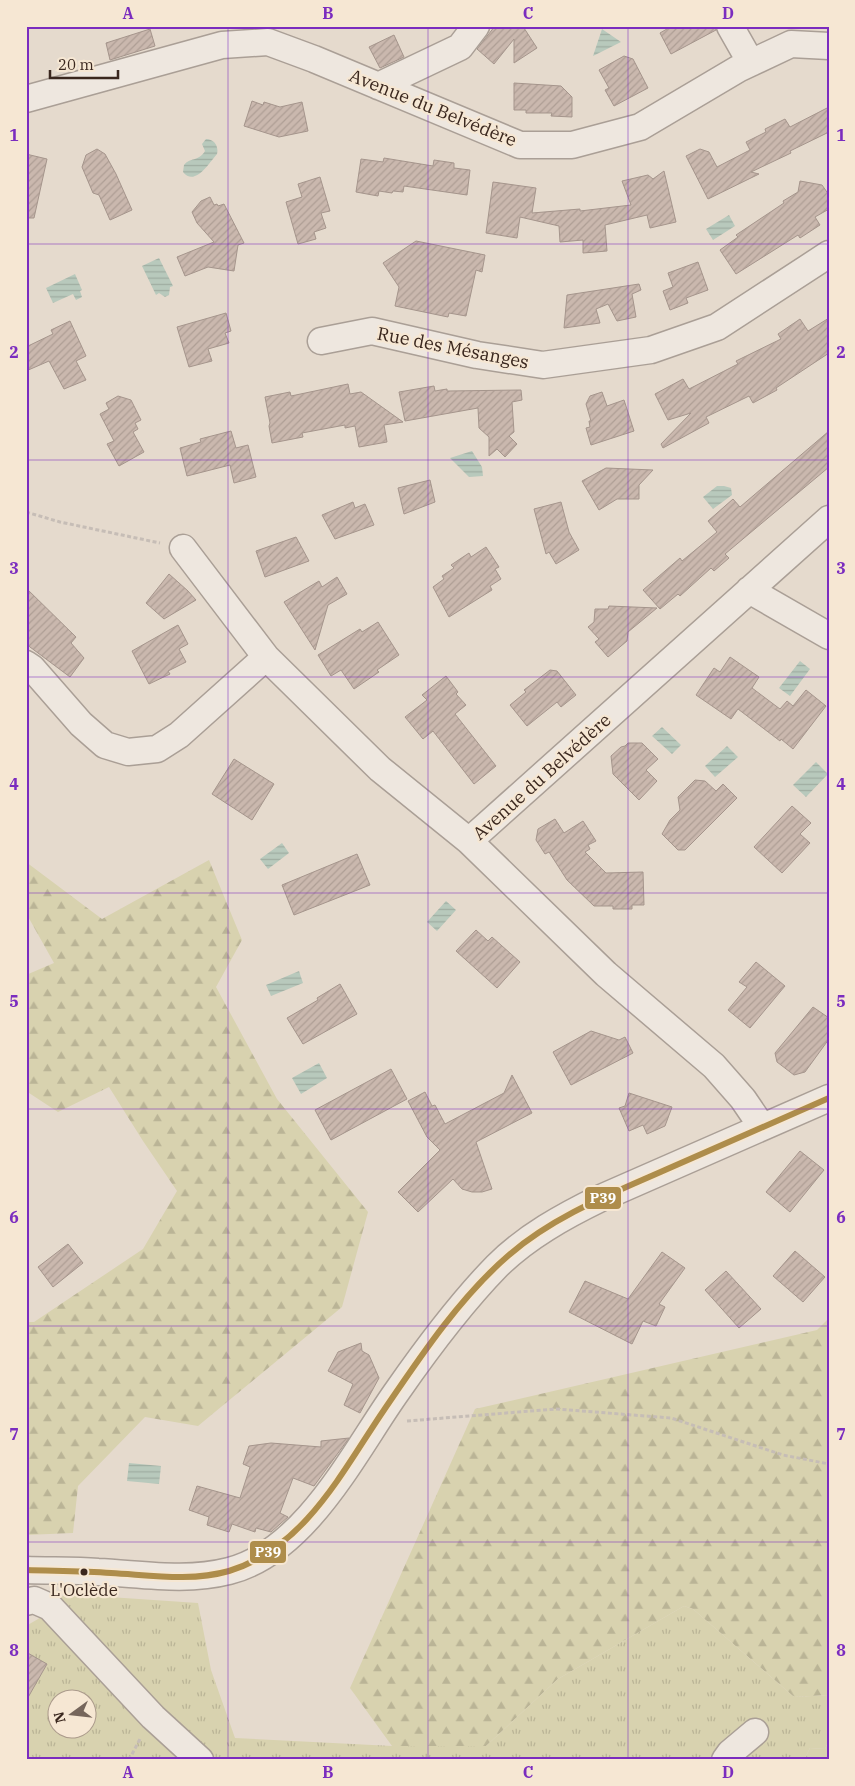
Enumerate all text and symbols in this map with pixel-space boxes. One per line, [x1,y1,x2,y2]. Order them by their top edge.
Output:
text: A [122,3,134,23]
text: B [322,3,334,23]
text: C [523,3,533,23]
text: D [722,3,734,23]
scale bar [50,48,118,80]
text: 20 m [58,55,94,74]
street label: Avenue du Belvédère [346,63,520,152]
text: 1 [9,125,19,145]
text: 1 [836,125,846,145]
street label: Rue des Mésanges [375,322,531,374]
text: 2 [9,342,19,362]
text: 2 [836,342,846,362]
text: 3 [9,558,19,578]
text: 3 [836,558,846,578]
street label: Avenue du Belvédère [468,708,616,845]
text: 4 [9,774,19,794]
text: 4 [836,774,846,794]
text: 5 [9,991,19,1011]
text: 5 [836,991,846,1011]
line badge: P39 [584,1186,622,1210]
text: P39 [590,1189,616,1207]
text: 6 [9,1207,19,1227]
text: 6 [836,1207,846,1227]
text: 7 [9,1424,19,1444]
text: 7 [836,1424,846,1444]
line badge: P39 [249,1540,287,1564]
text: P39 [255,1543,281,1561]
marker: L'Oclède [79,1567,89,1577]
place label: L'Oclède [50,1579,118,1601]
text: 8 [9,1640,19,1660]
text: 8 [836,1640,846,1660]
north arrow [48,1688,98,1738]
text: N [49,1710,70,1725]
text: A [122,1762,134,1782]
text: B [322,1762,334,1782]
text: C [523,1762,533,1782]
text: D [722,1762,734,1782]

